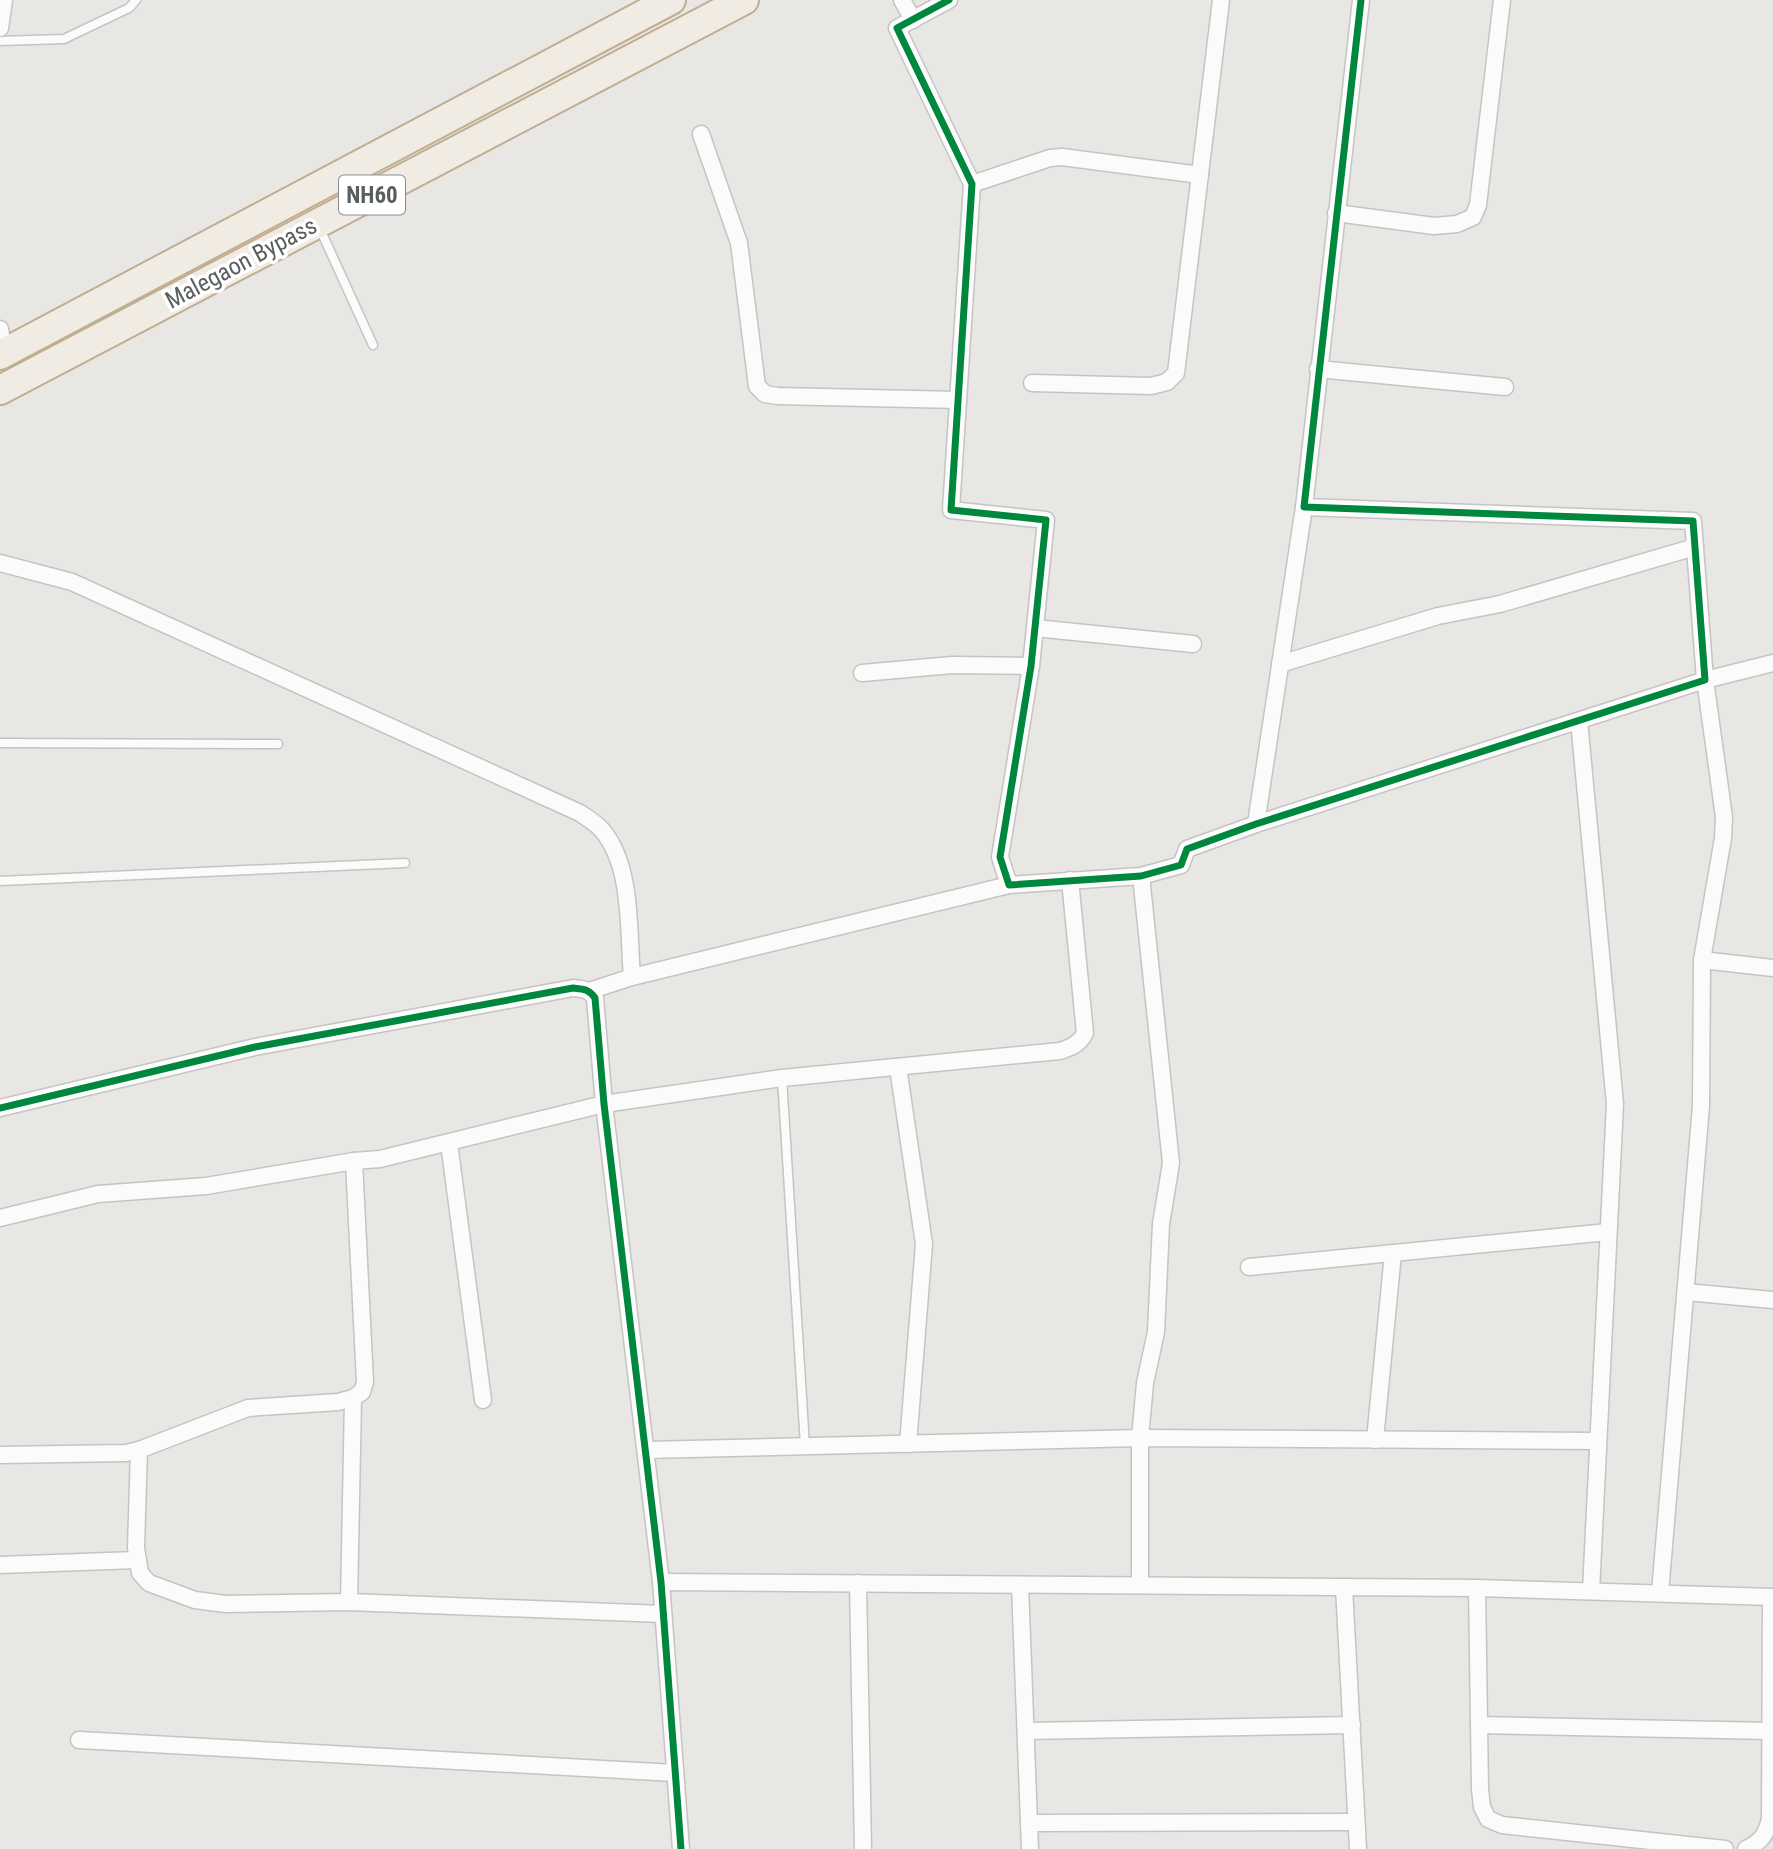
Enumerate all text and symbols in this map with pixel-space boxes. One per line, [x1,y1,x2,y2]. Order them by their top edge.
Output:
road number: NH60 [339,176,405,214]
street label: Malegaon Bypass [161,211,321,315]

